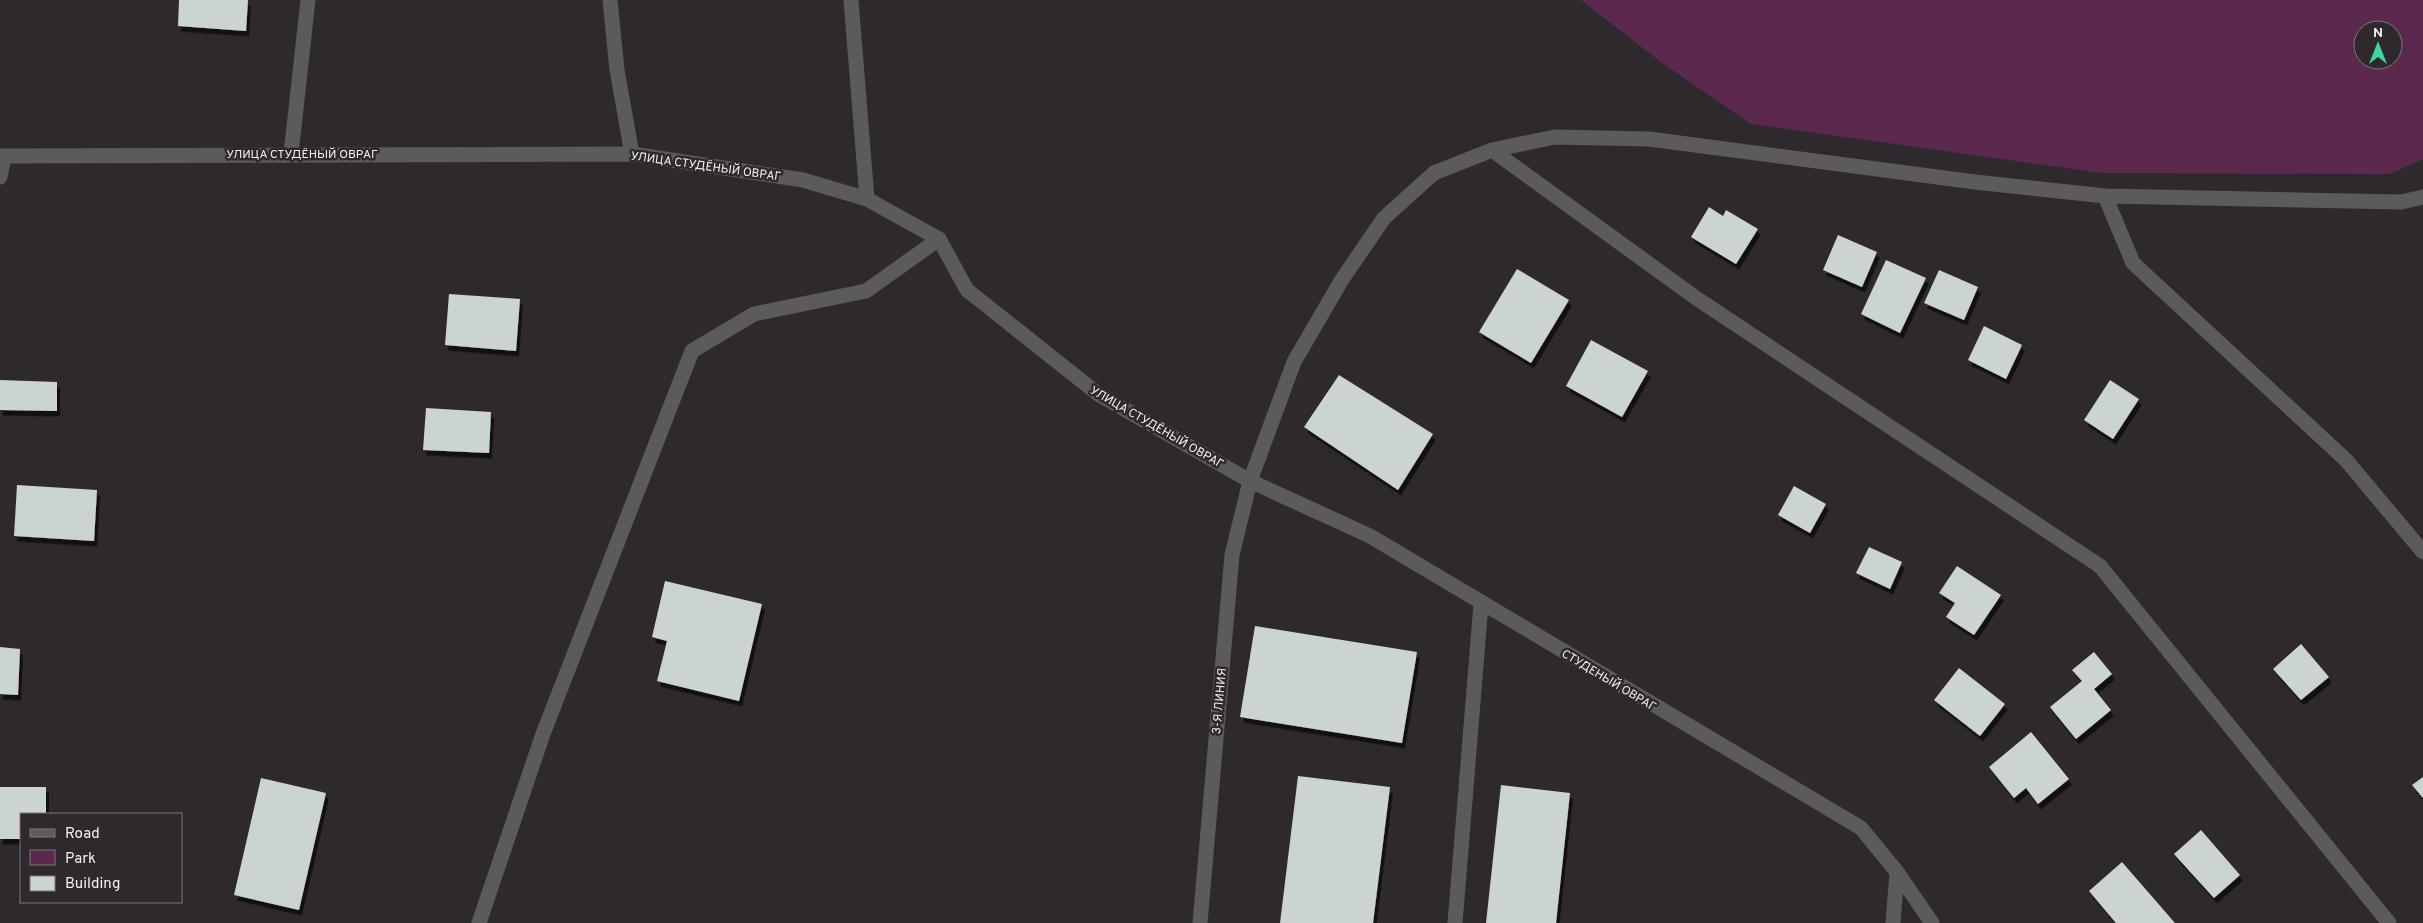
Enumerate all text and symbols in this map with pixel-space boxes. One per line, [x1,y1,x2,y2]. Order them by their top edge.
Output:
north arrow [2353,20,2403,70]
text: N [2373,25,2383,42]
street label: УЛИЦА СТУДЁНЫЙ ОВРАГ [226,147,378,163]
street label: УЛИЦА СТУДЁНЫЙ ОВРАГ [630,149,782,185]
street label: УЛИЦА СТУДЁНЫЙ ОВРАГ [1087,383,1226,473]
street label: СТУДЕНЫЙ ОВРАГ [1558,646,1659,716]
street label: 3-Я ЛИНИЯ [1209,667,1231,735]
legend [20,813,182,903]
text: Road [65,825,100,844]
text: Park [65,850,96,869]
text: Building [65,875,120,894]

